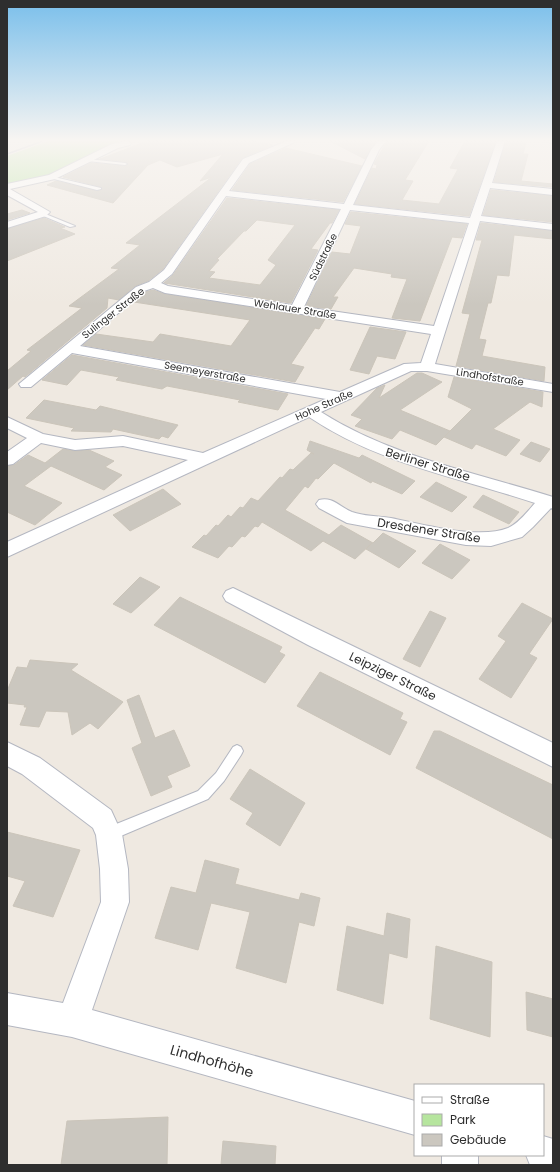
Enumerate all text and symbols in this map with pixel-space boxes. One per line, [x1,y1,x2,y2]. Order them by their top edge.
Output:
street label: Südstraße [305,231,341,283]
street label: Sulinger Straße [78,284,148,342]
street label: Wehlauer Straße [253,295,337,323]
street label: Seemeyerstraße [163,357,247,387]
street label: Lindhofstraße [455,364,525,390]
street label: Hohe Straße [293,386,355,424]
street label: Berliner Straße [384,443,472,485]
street label: Dresdener Straße [376,513,482,547]
street label: Leipziger Straße [347,648,439,704]
street label: Lindhofhöhe [168,1040,256,1083]
legend [414,1084,544,1156]
text: Straße [450,1091,490,1108]
text: Park [450,1111,477,1128]
text: Gebäude [450,1131,506,1148]

